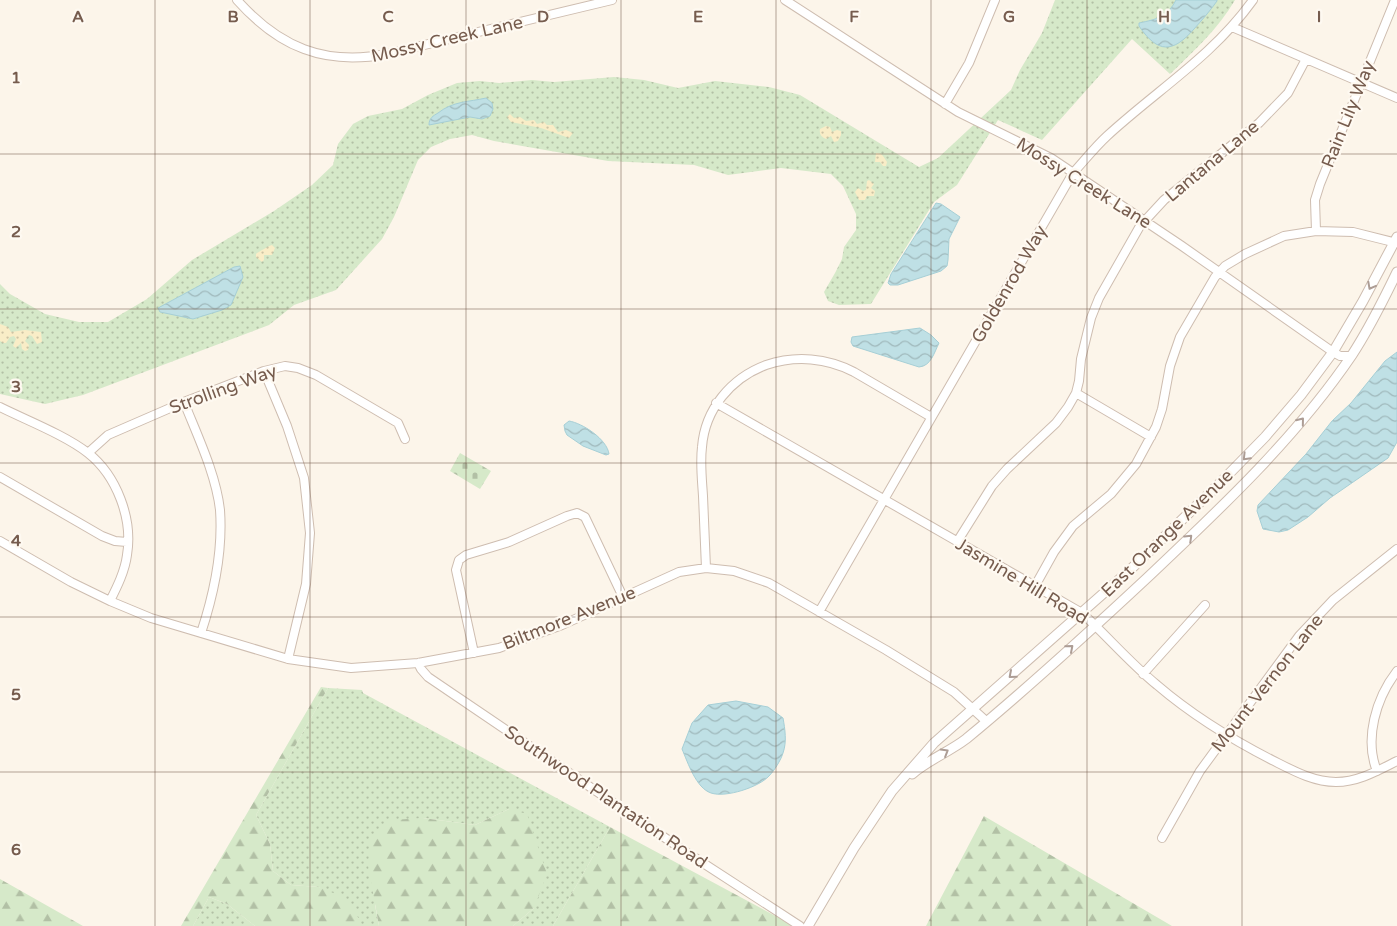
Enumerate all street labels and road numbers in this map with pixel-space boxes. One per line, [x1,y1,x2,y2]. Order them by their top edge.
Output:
street label: Mossy Creek Lane [369,11,525,67]
street label: Rain Lily Way [1316,57,1380,171]
street label: Lantana Lane [1161,115,1263,207]
street label: Mossy Creek Lane [1012,133,1156,233]
street label: Goldenrod Way [966,221,1052,347]
street label: Strolling Way [166,359,280,419]
street label: East Orange Avenue [1097,464,1237,602]
street label: Jasmine Hill Road [952,533,1092,629]
street label: Biltmore Avenue [499,581,639,655]
street label: Mount Vernon Lane [1206,610,1328,756]
street label: Southwood Plantation Road [500,721,712,873]

